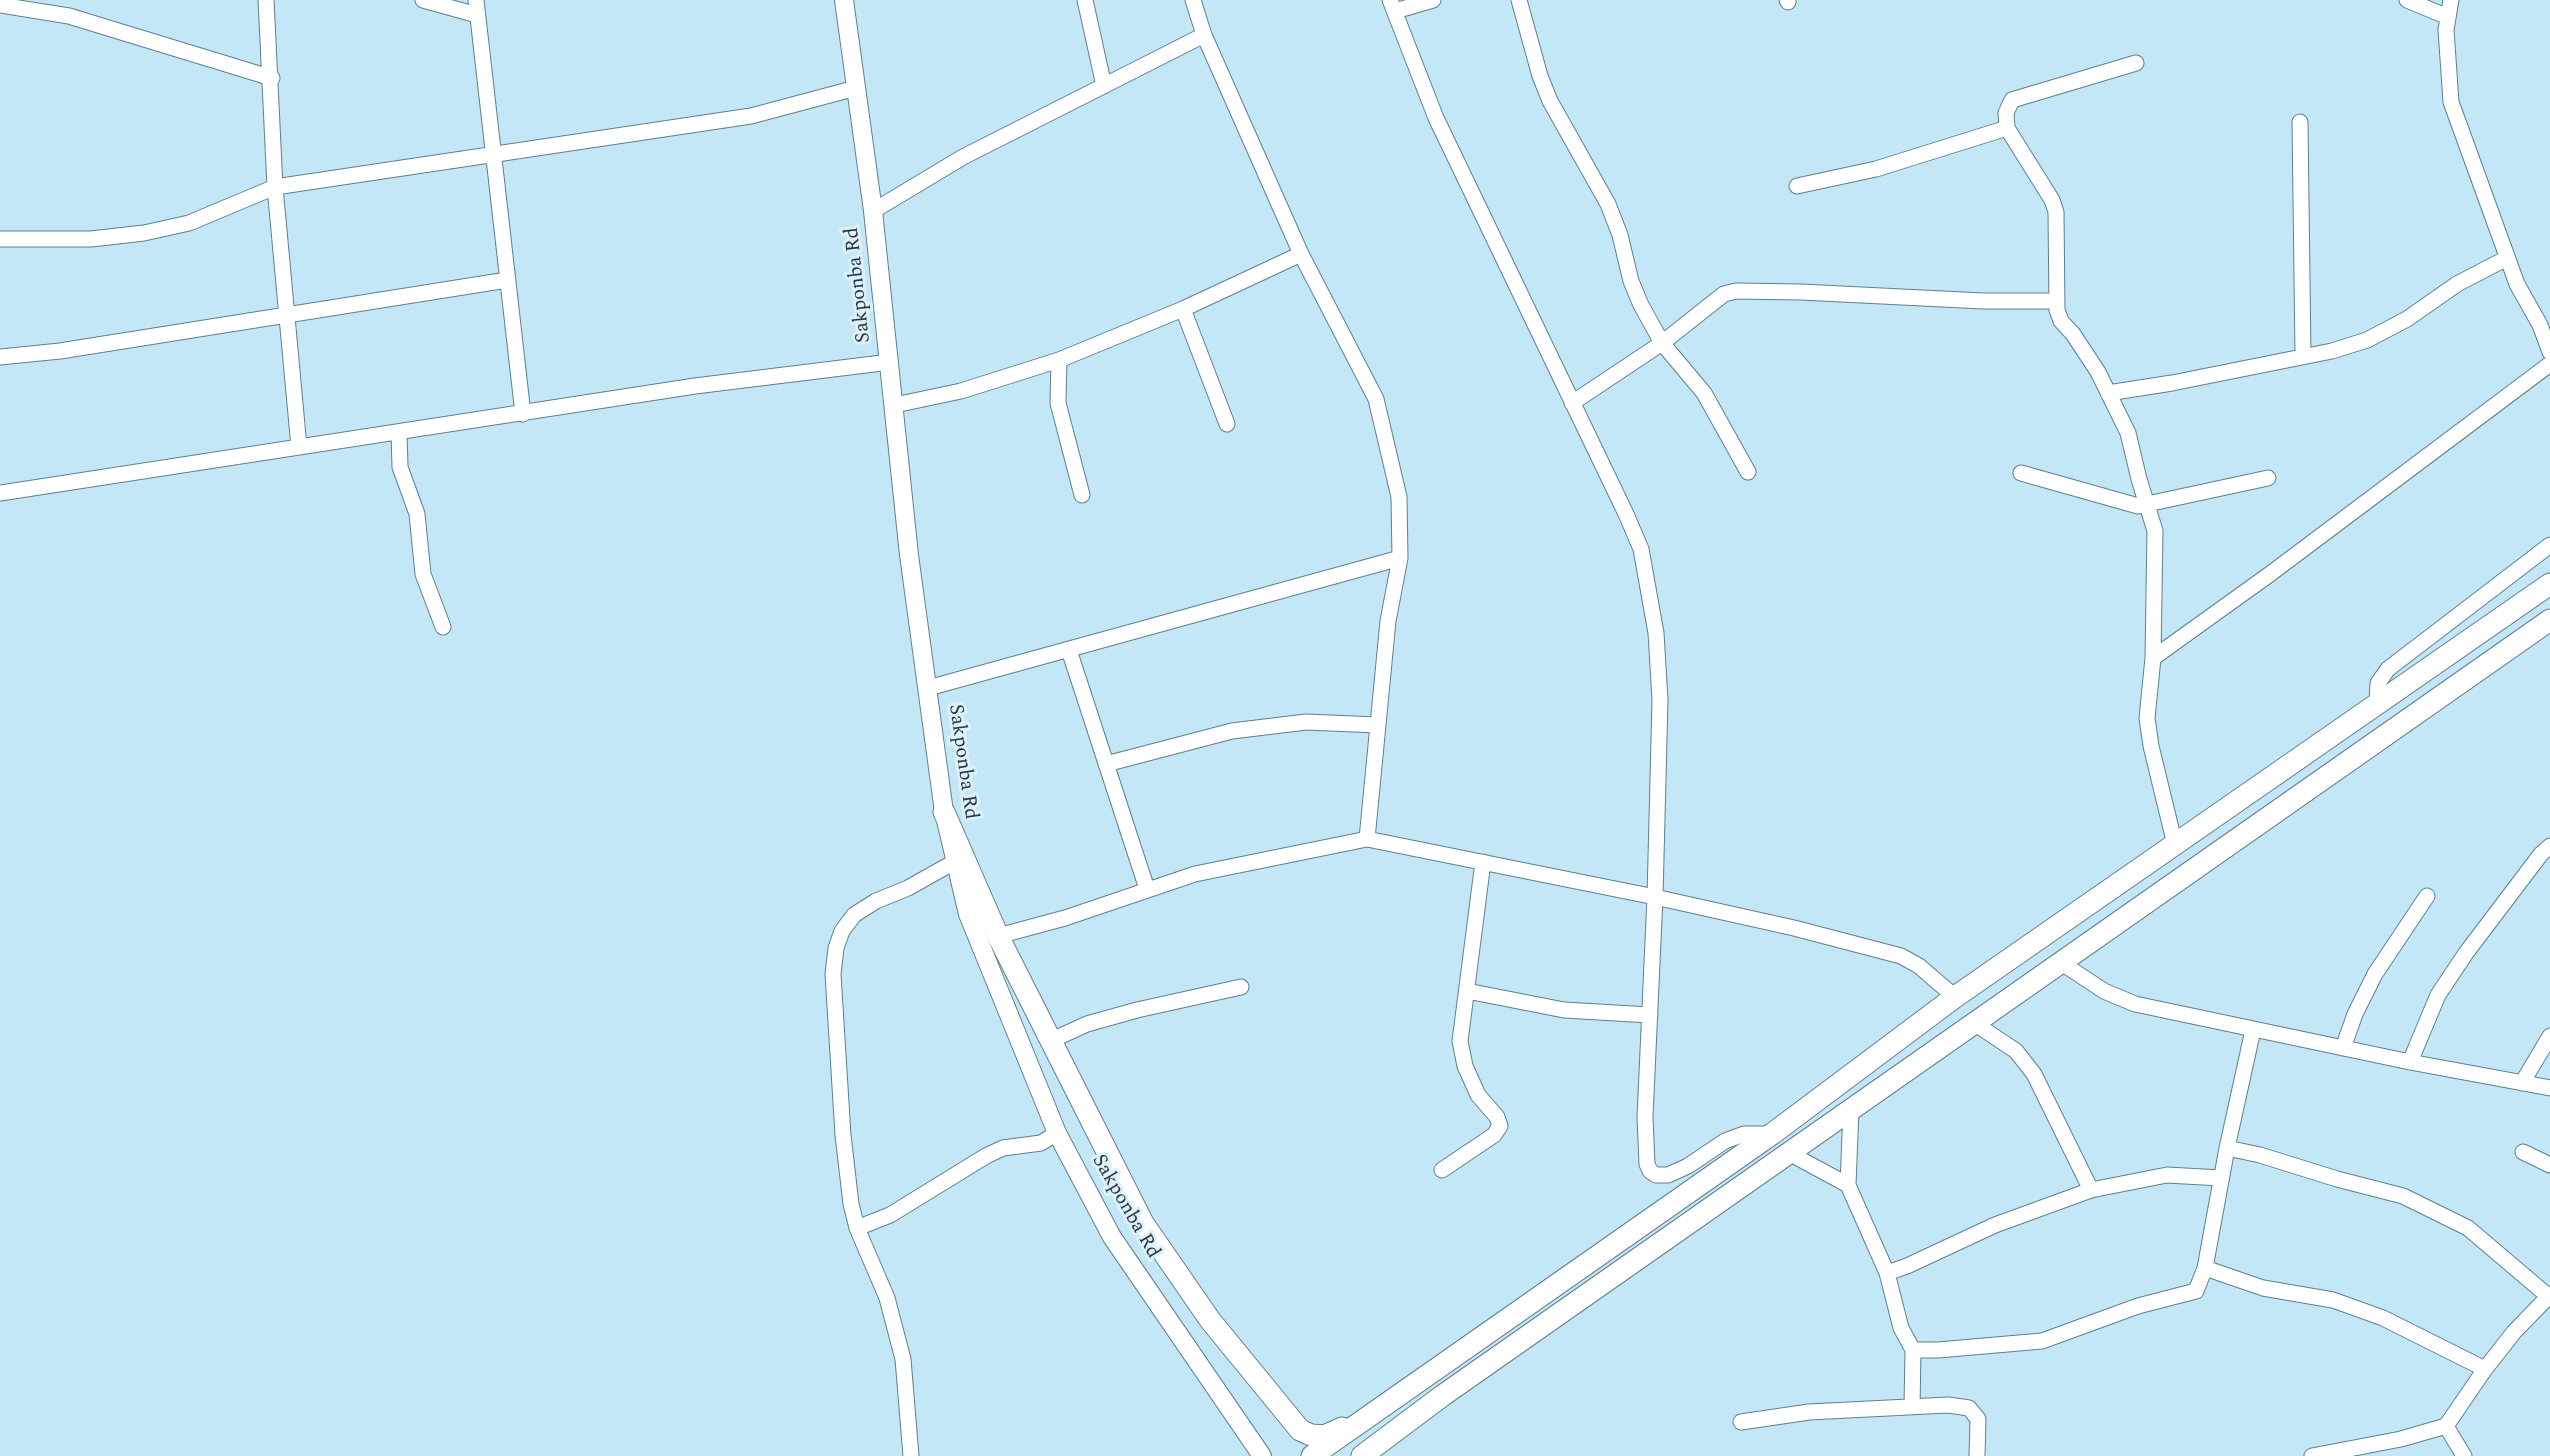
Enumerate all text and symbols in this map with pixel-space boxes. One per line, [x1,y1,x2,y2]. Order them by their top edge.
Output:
street label: Sakponba Rd [841,226,877,344]
street label: Sakponba Rd [942,703,982,821]
street label: Sakponba Rd [1086,1151,1164,1263]

